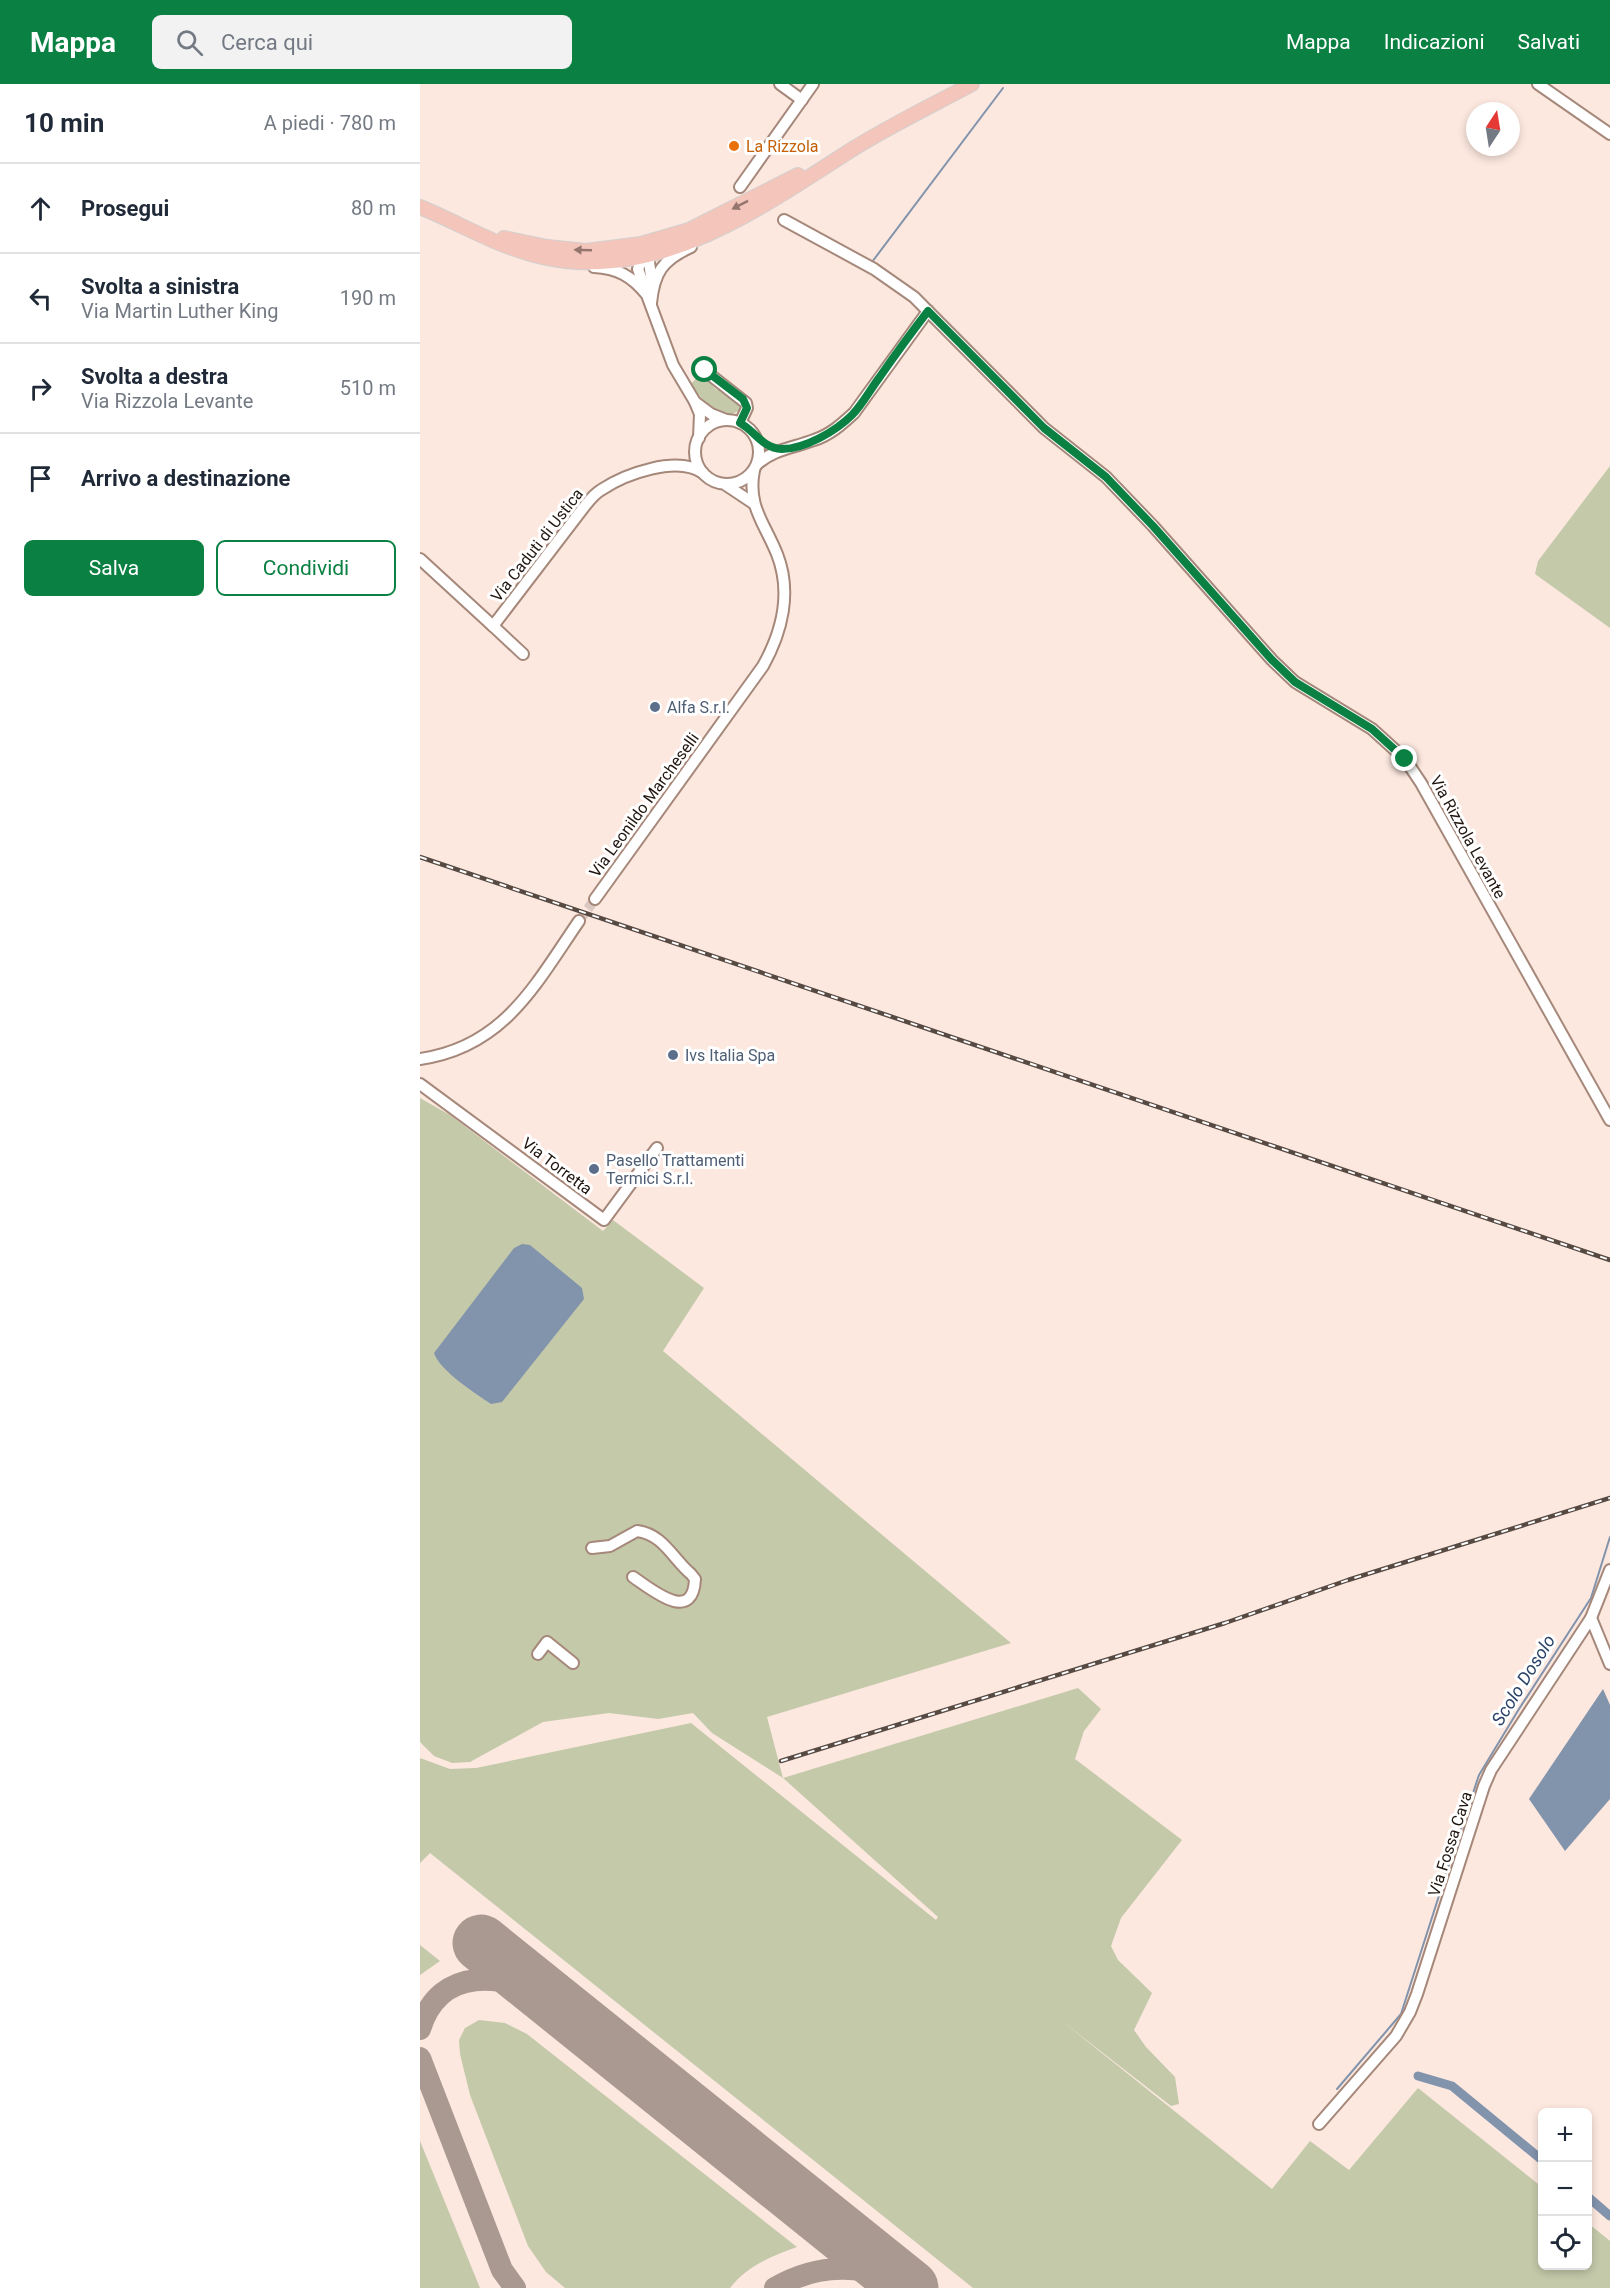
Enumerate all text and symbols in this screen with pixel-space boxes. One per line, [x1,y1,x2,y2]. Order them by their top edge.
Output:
search box [152,15,572,69]
text: Mappa [30,26,116,59]
icon: search [173,26,206,59]
text: Cerca qui [221,30,313,55]
text: Mappa [1286,30,1351,54]
text: Indicazioni [1384,30,1485,54]
text: Salvati [1518,30,1580,54]
north arrow [1466,102,1520,156]
text: 10 min [24,108,104,138]
text: A piedi · 780 m [264,111,396,135]
place label: La Rizzola [746,137,819,156]
marker: La Rizzola [727,139,741,153]
icon: ahead [24,192,57,225]
text: Prosegui [81,196,169,221]
text: 80 m [351,196,396,220]
one-way arrow [731,200,748,209]
one-way arrow [574,245,593,254]
text: Svolta a sinistra [81,274,239,299]
icon: left [24,282,57,315]
text: 190 m [340,286,396,310]
text: Via Martin Luther King [81,299,278,323]
route start [691,356,717,382]
text: Svolta a destra [81,364,228,389]
icon: right [24,372,57,405]
text: 510 m [340,376,396,400]
text: Via Rizzola Levante [81,389,253,413]
icon: arrive [24,462,57,495]
text: Arrivo a destinazione [81,466,290,491]
street label: Via Caduti di Ustica [487,485,587,605]
button: Salva [24,540,204,596]
button: Condividi [216,540,396,596]
place label: Alfa S.r.l. [667,698,730,717]
marker: Alfa S.r.l. [648,700,662,714]
street label: Via Leonildo Marcheselli [585,729,703,881]
route end [1391,745,1417,771]
street label: Via Rizzola Levante [1426,772,1510,902]
place label: Ivs Italia Spa [685,1046,775,1065]
marker: Ivs Italia Spa [666,1048,680,1062]
street label: Via Torretta [518,1134,596,1198]
place label: Pasello Trattamenti Termici S.r.l. [606,1151,744,1188]
marker: Pasello Trattamenti Termici S.r.l. [587,1162,601,1176]
water label: Scolo Dosolo [1487,1631,1559,1729]
street label: Via Fossa Cava [1424,1789,1476,1899]
map controls [1538,2108,1592,2270]
button: + [1538,2108,1592,2162]
button: − [1538,2162,1592,2216]
button: locate [1538,2216,1592,2270]

